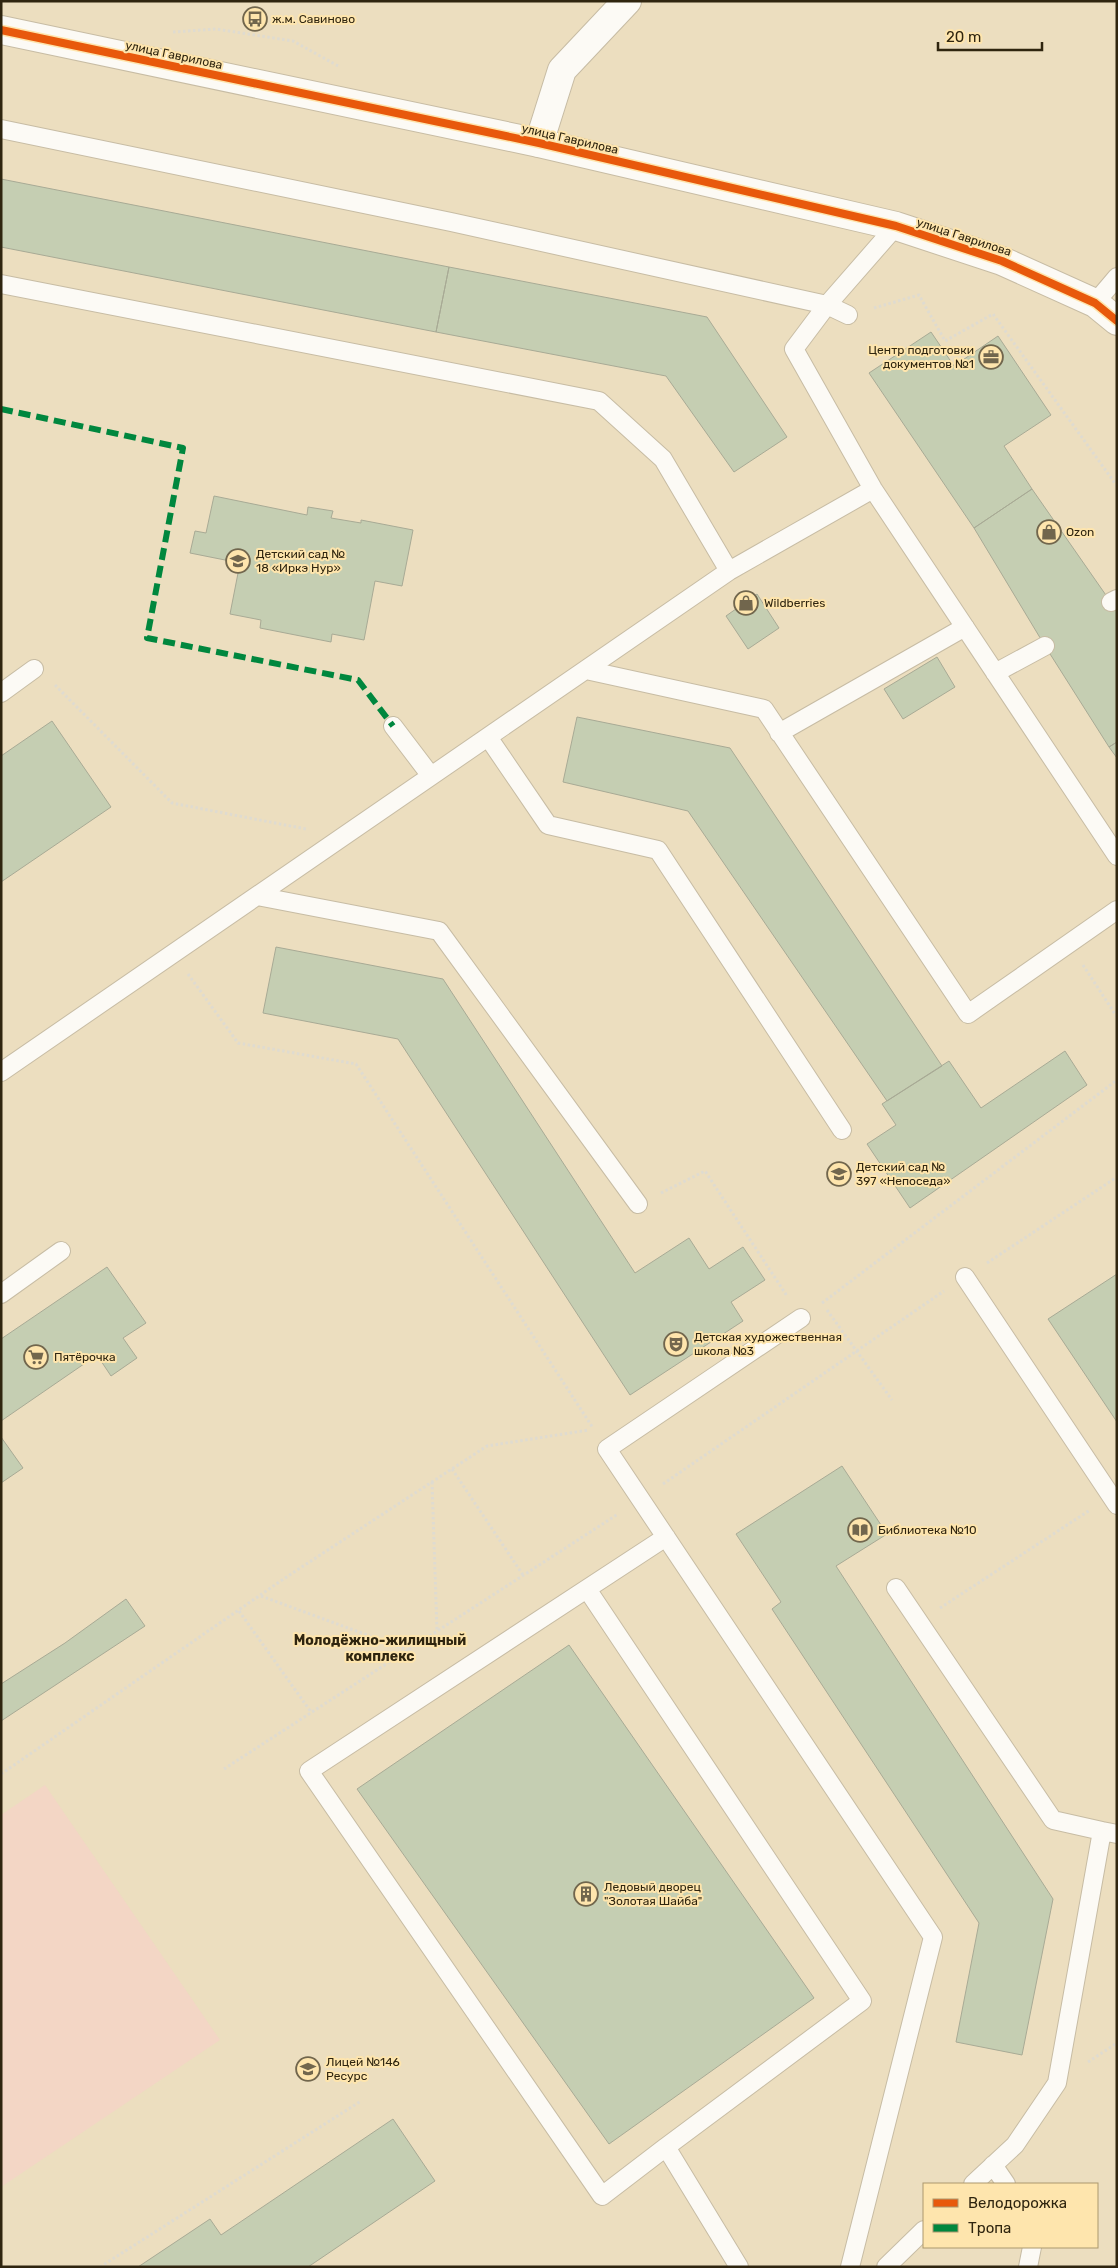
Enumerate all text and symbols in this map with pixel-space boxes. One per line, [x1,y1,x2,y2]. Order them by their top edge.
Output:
bus stop icon: ж.м. Савиново [242,6,268,32]
place label: ж.м. Савиново [272,12,355,26]
scale bar [938,20,1042,52]
text: 20 m [946,28,981,46]
street label: улица Гаврилова [124,38,224,72]
street label: улица Гаврилова [520,121,620,157]
street label: улица Гаврилова [915,215,1013,259]
place label: Центр подготовки документов №1 [868,343,974,371]
office icon: Центр подготовки документов №1 [978,344,1004,370]
shop icon: Ozon [1036,519,1062,545]
place label: Ozon [1066,525,1094,539]
place label: Детский сад № 18 «Иркэ Нур» [256,547,345,575]
school or university icon: Детский сад № 18 «Иркэ Нур» [225,548,251,574]
shop icon: Wildberries [733,590,759,616]
place label: Wildberries [764,596,825,610]
place label: Детский сад № 397 «Непоседа» [856,1160,950,1188]
school or university icon: Детский сад № 397 «Непоседа» [826,1161,852,1187]
place label: Детская художественная школа №3 [694,1330,842,1358]
theatre icon: Детская художественная школа №3 [663,1331,689,1357]
supermarket icon: Пятёрочка [23,1344,49,1370]
place label: Пятёрочка [54,1350,116,1364]
library icon: Библиотека №10 [847,1517,873,1543]
place label: Библиотека №10 [878,1523,977,1537]
district label: Молодёжно-жилищный комплекс [294,1632,466,1665]
place label: Ледовый дворец "Золотая Шайба" [604,1880,702,1908]
building icon: Ледовый дворец "Золотая Шайба" [573,1881,599,1907]
place label: Лицей №146 Ресурс [326,2055,400,2083]
school or university icon: Лицей №146 Ресурс [295,2056,321,2082]
legend [923,2183,1098,2248]
text: Велодорожка [968,2194,1067,2212]
text: Тропа [968,2219,1011,2237]

